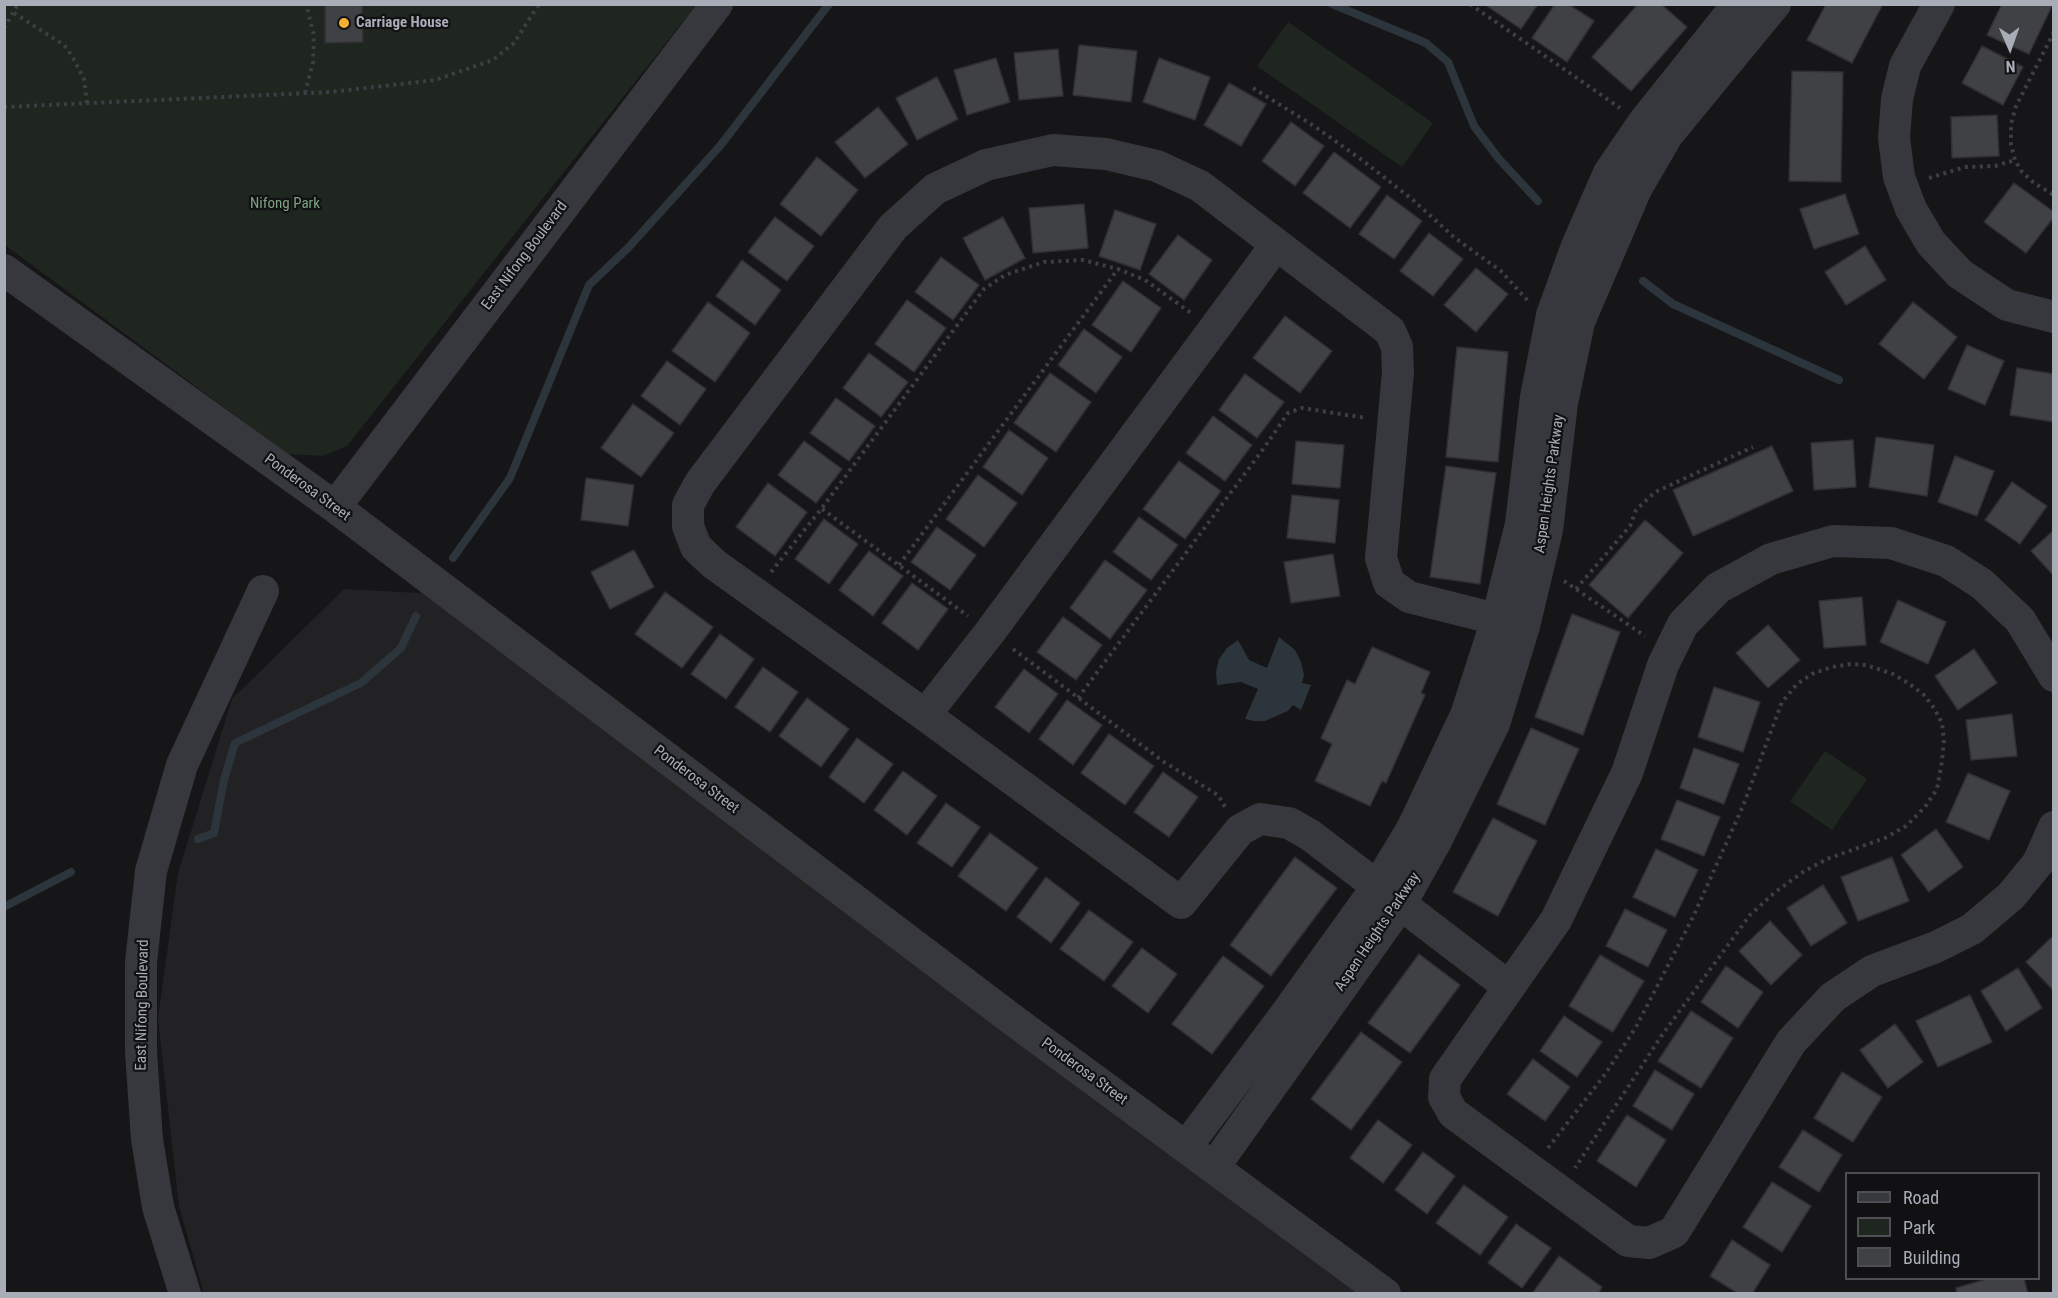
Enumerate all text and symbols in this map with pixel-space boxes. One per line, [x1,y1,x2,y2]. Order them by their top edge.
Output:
place label: Carriage House [356,14,449,32]
marker: Carriage House [337,16,351,30]
north arrow [1980,18,2040,78]
text: N [2005,57,2016,76]
park label: Nifong Park [250,195,320,213]
street label: East Nifong Boulevard [478,198,572,314]
street label: Aspen Heights Parkway [1531,414,1569,554]
street label: Ponderosa Street [260,451,354,525]
street label: Ponderosa Street [650,742,742,818]
street label: Aspen Heights Parkway [1332,869,1424,995]
street label: East Nifong Boulevard [133,939,153,1071]
street label: Ponderosa Street [1037,1035,1131,1109]
legend [1845,1172,2040,1280]
text: Road [1903,1187,1939,1208]
text: Park [1903,1217,1935,1238]
text: Building [1903,1247,1960,1268]

